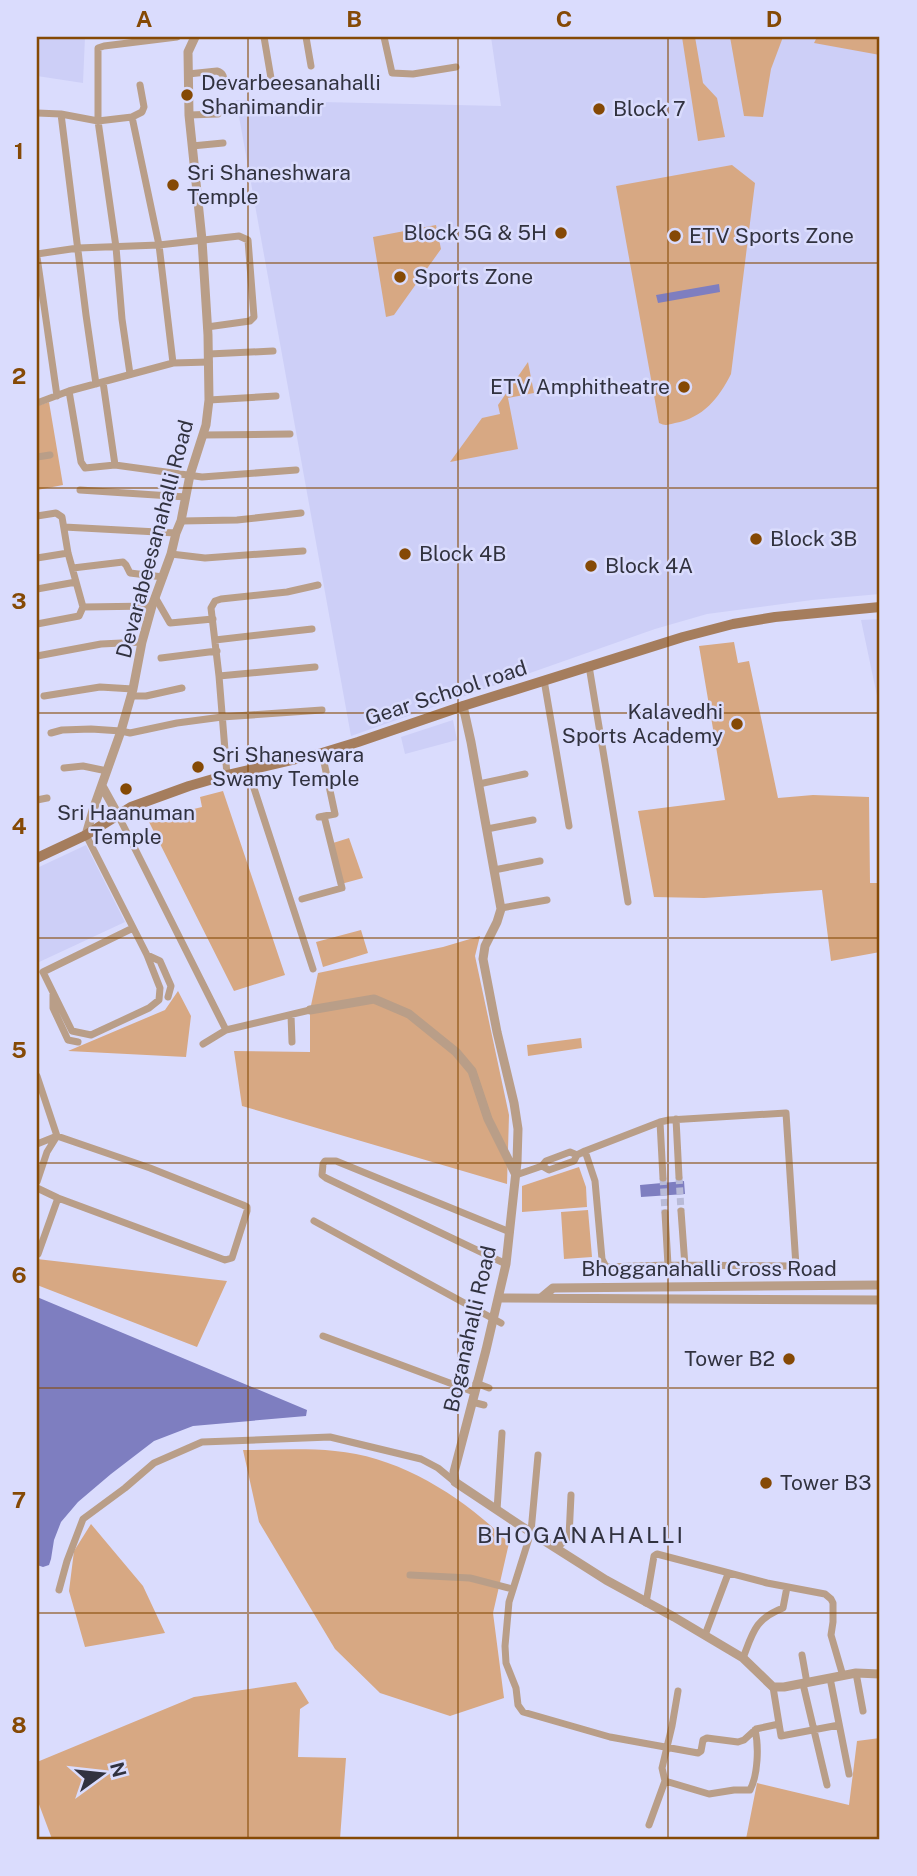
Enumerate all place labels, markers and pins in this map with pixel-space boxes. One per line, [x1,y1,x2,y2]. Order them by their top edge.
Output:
place label: Devarbeesanahalli Shanimandir [201,70,381,119]
marker: Devarbeesanahalli Shanimandir [179,87,195,103]
place label: Block 7 [613,96,686,121]
marker: Block 7 [591,101,607,117]
place label: Sri Shaneshwara Temple [187,160,351,209]
marker: Sri Shaneshwara Temple [165,177,181,193]
place label: Block 5G & 5H [404,220,547,245]
place label: ETV Sports Zone [689,223,854,248]
marker: Block 5G & 5H [553,225,569,241]
marker: ETV Sports Zone [667,228,683,244]
place label: Sports Zone [414,264,533,289]
marker: Sports Zone [392,269,408,285]
place label: ETV Amphitheatre [490,374,670,399]
marker: ETV Amphitheatre [676,379,692,395]
place label: Block 3B [770,526,857,551]
marker: Block 3B [748,531,764,547]
place label: Block 4B [419,541,506,566]
marker: Block 4B [397,546,413,562]
place label: Block 4A [605,553,693,578]
marker: Block 4A [583,558,599,574]
place label: Kalavedhi Sports Academy [562,699,723,748]
marker: Kalavedhi Sports Academy [729,716,745,732]
place label: Sri Shaneswara Swamy Temple [212,742,364,791]
marker: Sri Shaneswara Swamy Temple [190,759,206,775]
marker: Sri Haanuman Temple [118,781,134,797]
place label: Sri Haanuman Temple [57,800,195,849]
place label: Tower B2 [684,1346,775,1371]
marker: Tower B2 [781,1351,797,1367]
place label: Tower B3 [780,1470,871,1495]
marker: Tower B3 [758,1475,774,1491]

